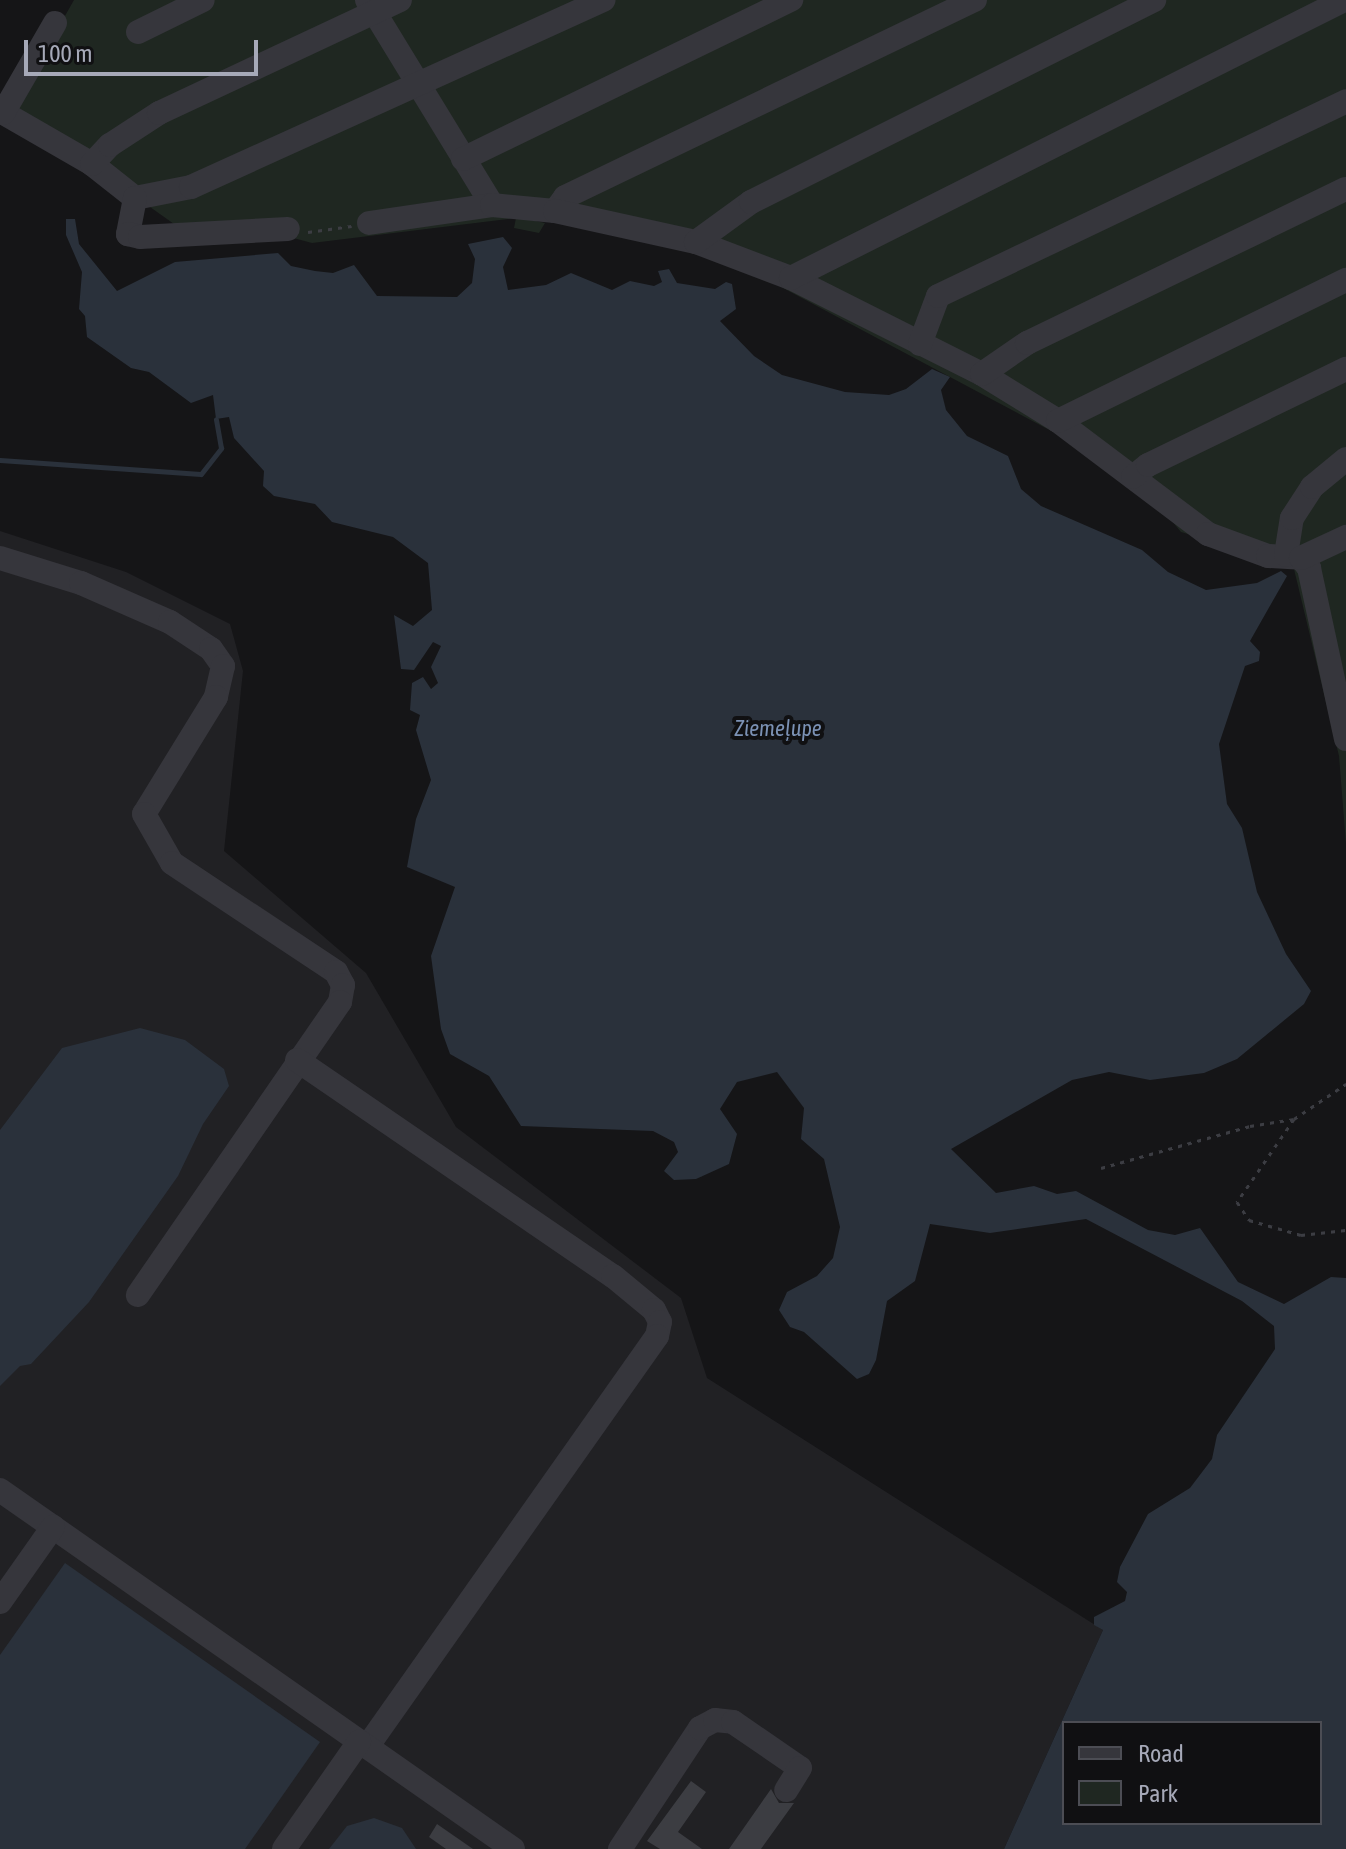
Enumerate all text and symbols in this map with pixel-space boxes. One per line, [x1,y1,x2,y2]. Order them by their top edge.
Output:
scale bar [28,24,262,74]
text: 100 m [38,40,92,67]
water label: Ziemeļupe [734,716,822,742]
legend [1062,1721,1322,1825]
text: Road [1138,1740,1184,1767]
text: Park [1138,1780,1178,1807]

